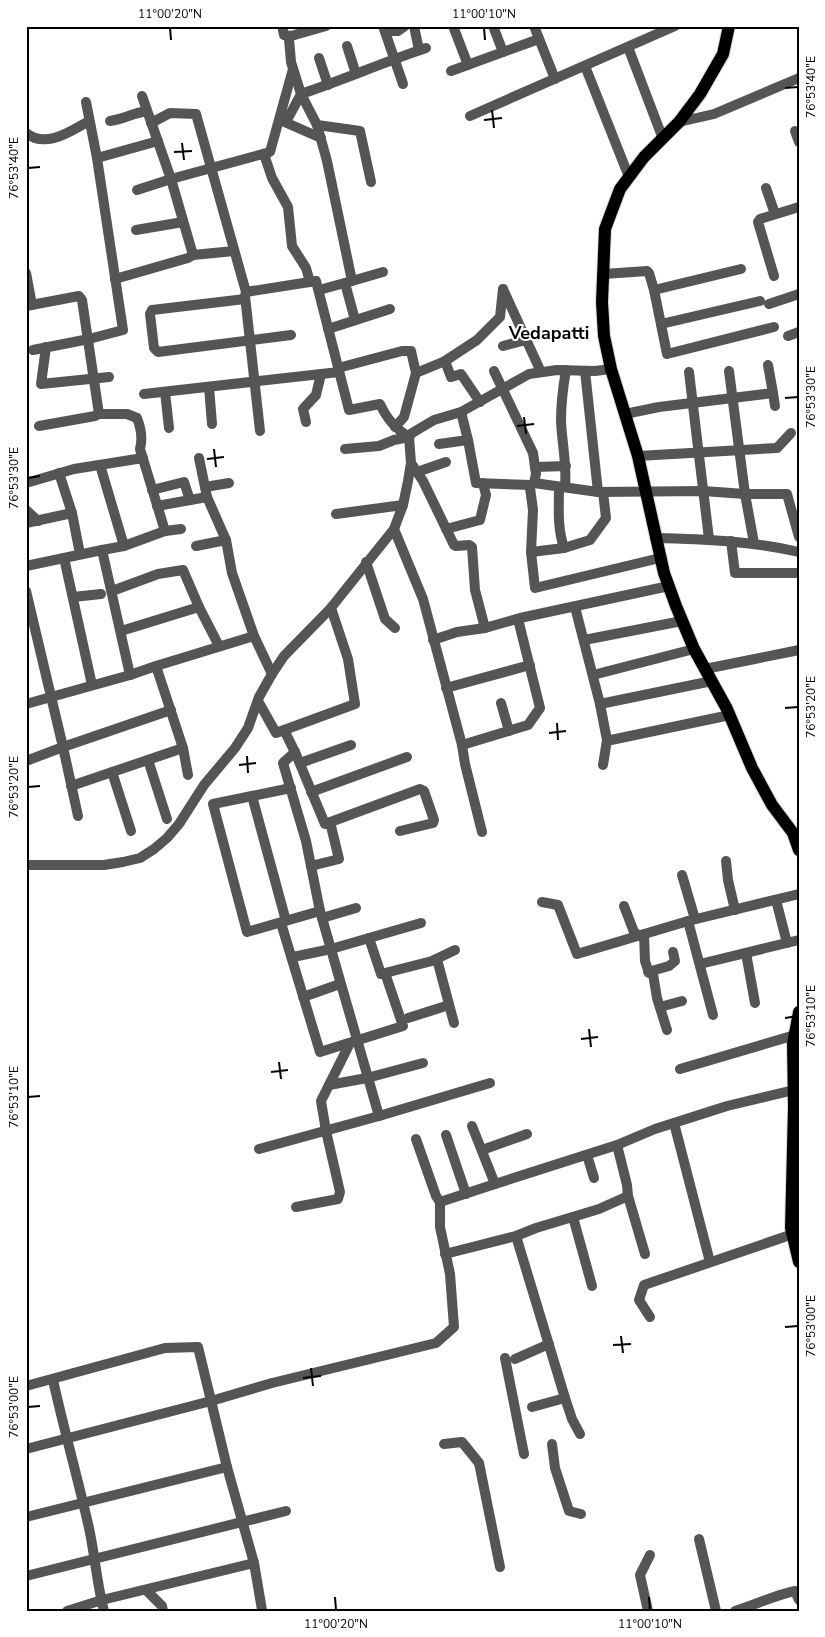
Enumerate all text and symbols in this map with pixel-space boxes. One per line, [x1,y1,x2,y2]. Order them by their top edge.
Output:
text: 11°00'20"N [138,6,202,22]
text: 11°00'10"N [452,6,516,22]
text: 76°53'40"E [803,56,819,118]
text: 76°53'40"E [6,137,22,199]
district label: Vedapatti [508,321,589,345]
text: 76°53'30"E [803,366,819,428]
text: 76°53'30"E [6,447,22,509]
text: 76°53'20"E [803,676,819,738]
text: 76°53'20"E [6,756,22,818]
text: 76°53'10"E [803,985,819,1047]
text: 76°53'10"E [6,1066,22,1128]
text: 76°53'00"E [803,1295,819,1357]
text: 76°53'00"E [6,1376,22,1438]
text: 11°00'20"N [304,1616,368,1632]
text: 11°00'10"N [618,1616,682,1632]

